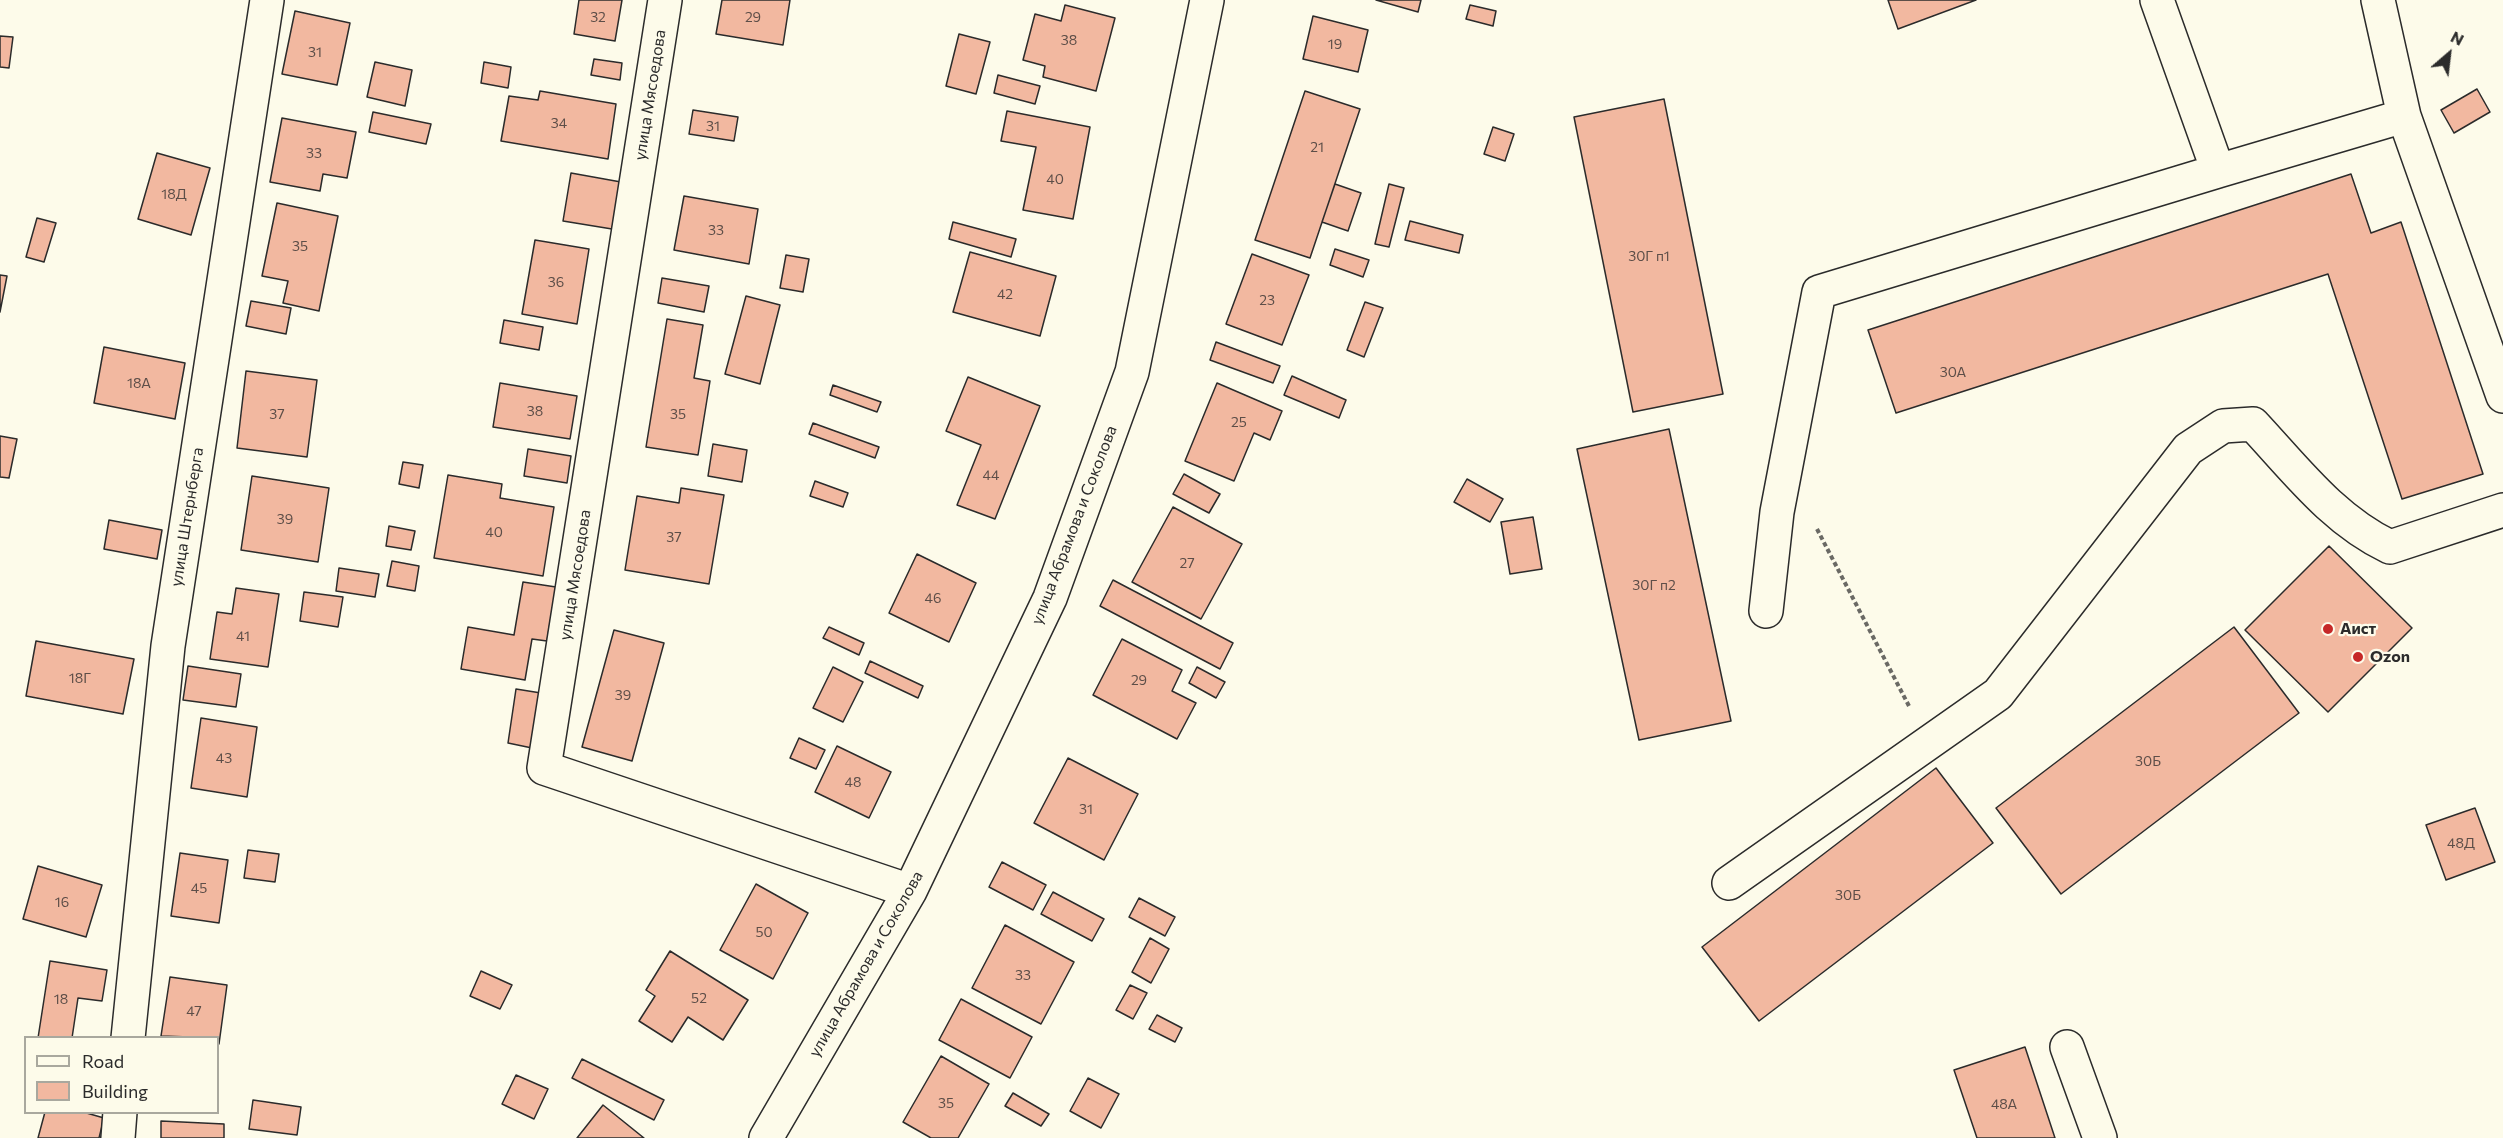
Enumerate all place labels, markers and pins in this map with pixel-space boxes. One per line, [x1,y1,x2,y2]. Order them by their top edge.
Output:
place label: Аист [2340,619,2376,639]
marker: Аист [2321,622,2335,636]
place label: Ozon [2370,647,2410,667]
marker: Ozon [2351,650,2365,664]

